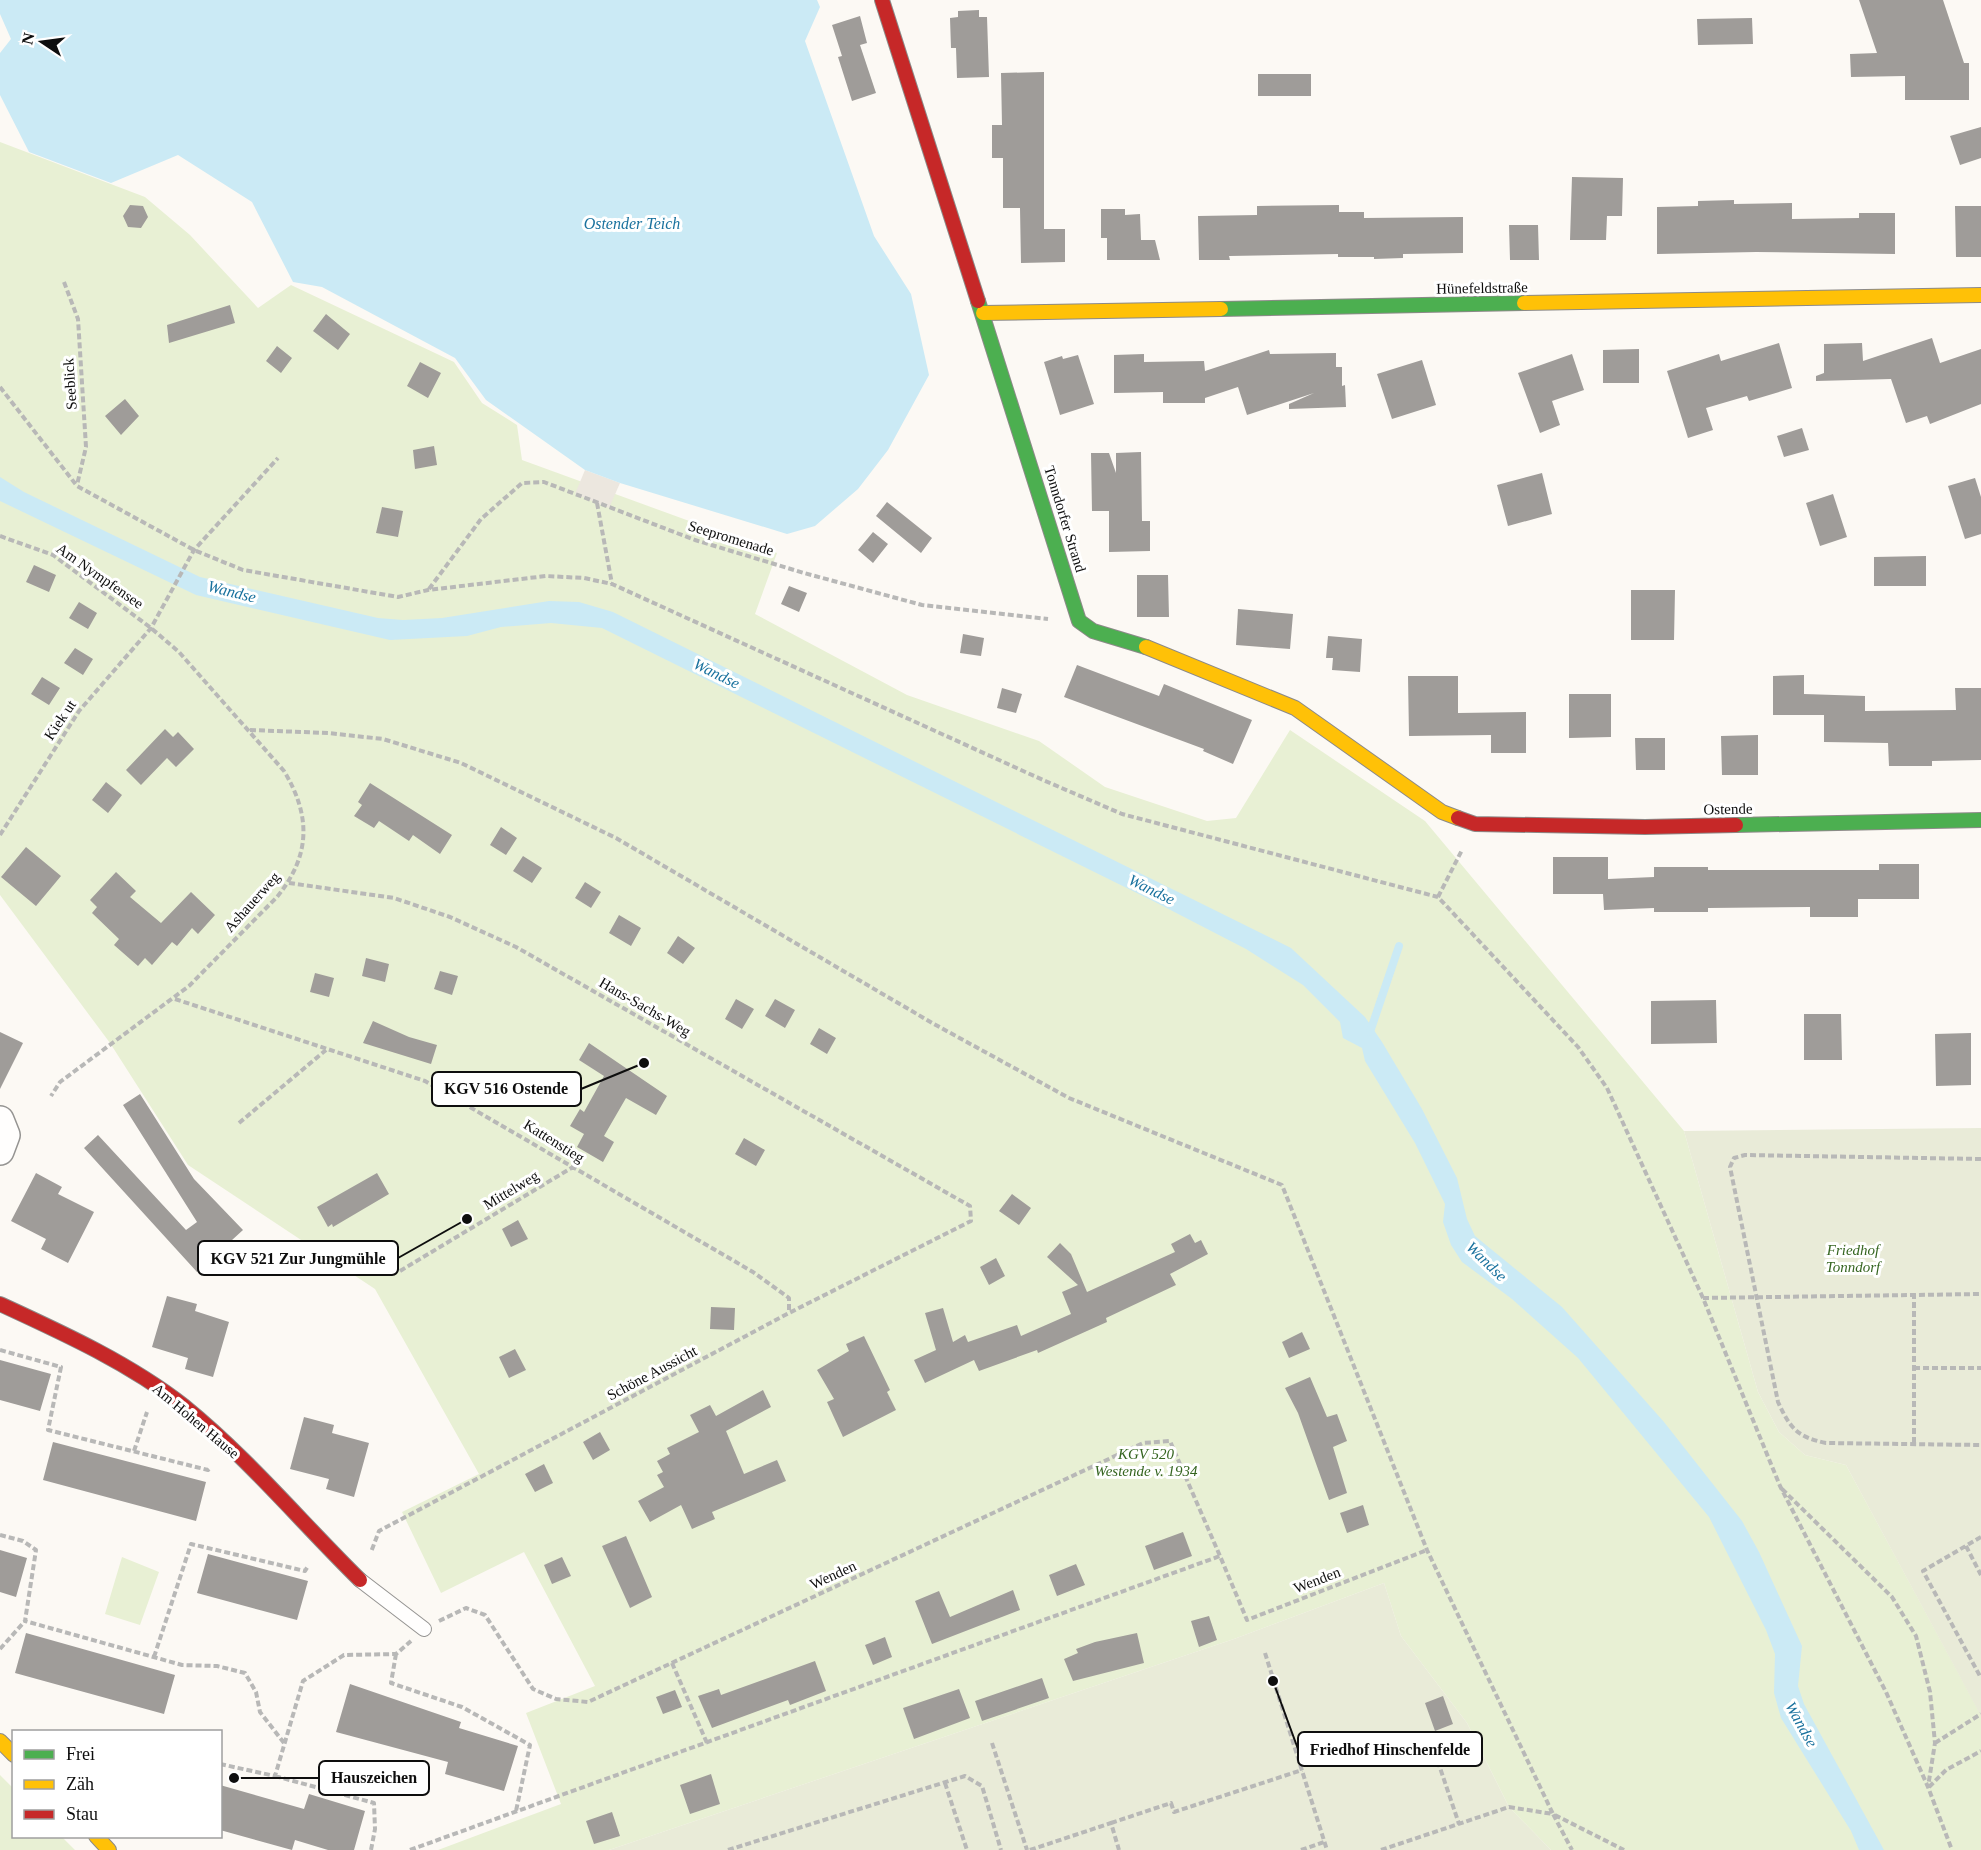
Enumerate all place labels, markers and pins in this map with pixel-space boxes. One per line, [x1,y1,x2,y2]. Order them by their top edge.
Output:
callout: KGV 516 Ostende [432,1072,581,1106]
callout: KGV 521 Zur Jungmühle [198,1241,398,1275]
callout: Friedhof Hinschenfelde [1298,1732,1482,1766]
callout: Hauszeichen [319,1761,429,1795]

